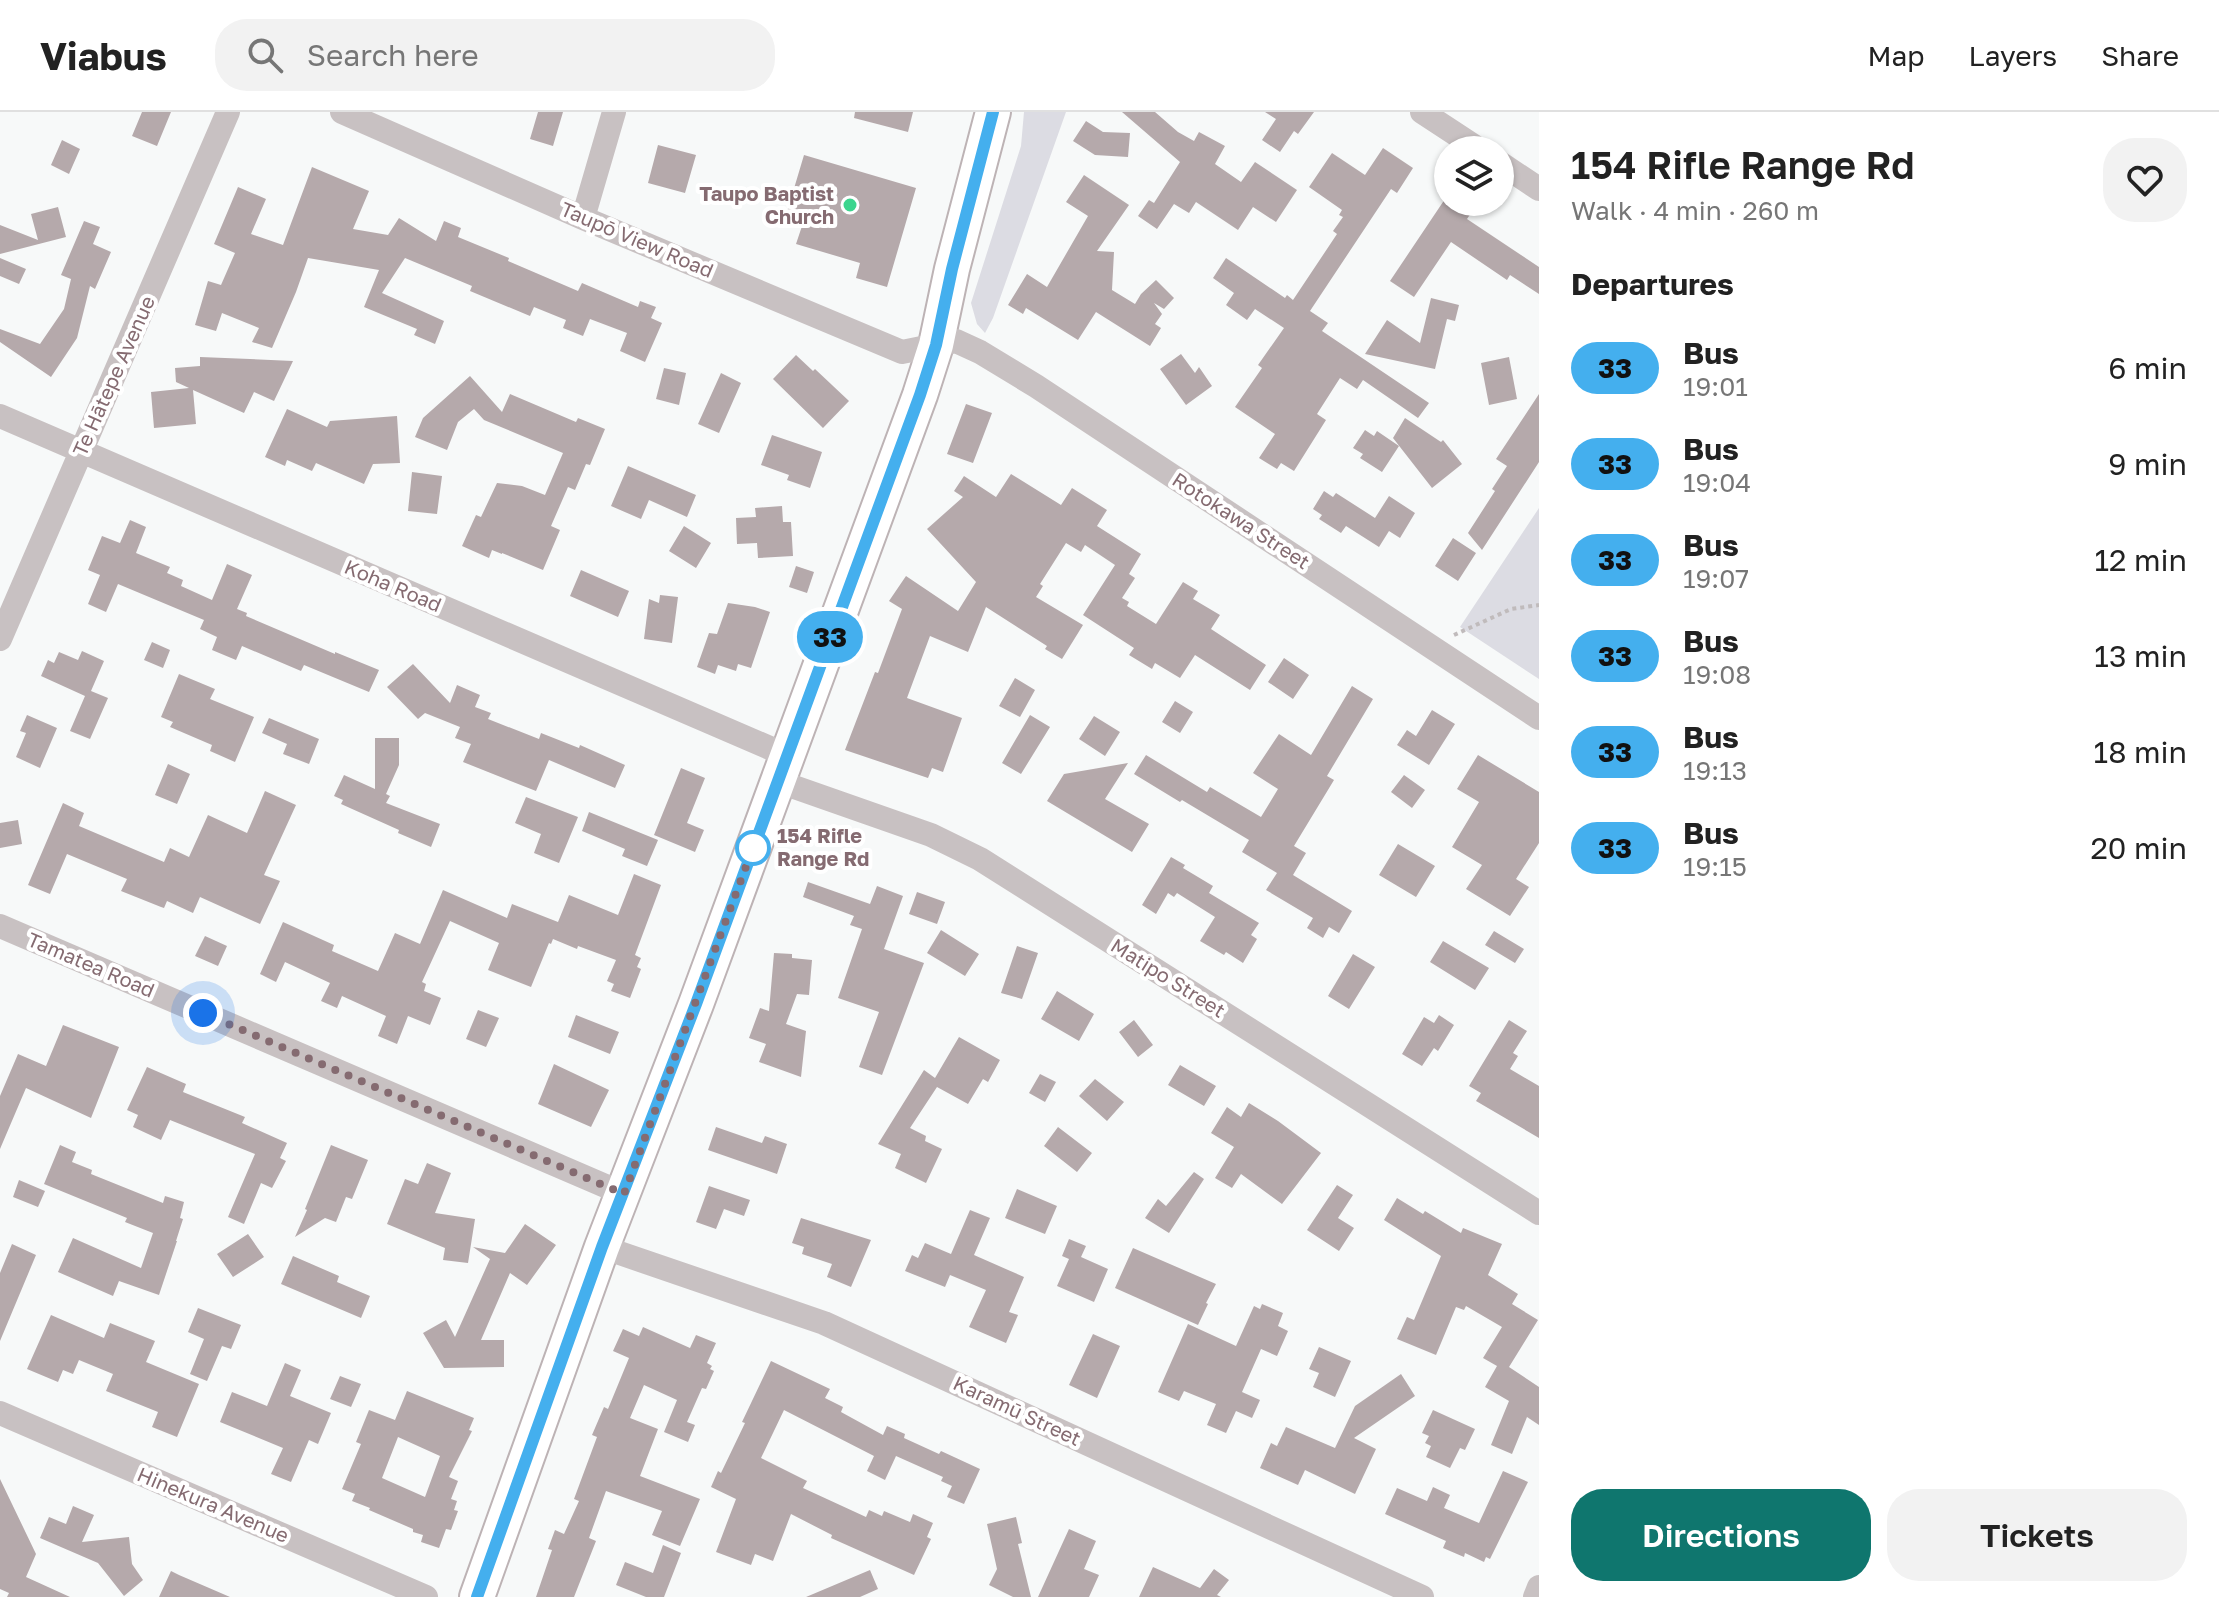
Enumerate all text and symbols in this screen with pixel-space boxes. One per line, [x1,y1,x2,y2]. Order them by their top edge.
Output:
search box [215,19,775,91]
text: Viabus [40,33,167,78]
icon: search [243,33,287,77]
text: Search here [307,37,479,73]
text: Map [1867,39,1925,72]
text: Layers [1969,39,2057,72]
text: Share [2101,39,2179,72]
map controls [1434,136,1514,216]
button: layers [1434,136,1514,216]
button: heart [2103,138,2187,222]
text: 154 Rifle Range Rd [1571,142,1915,187]
place label: Taupo Baptist Church [699,181,834,228]
text: Walk · 4 min · 260 m [1571,195,1819,226]
street label: Taupō View Road [557,196,717,282]
marker: Taupo Baptist Church [841,196,859,214]
text: Departures [1571,266,1734,302]
street label: Te Hātepe Avenue [67,292,159,459]
text: Bus [1683,335,1739,371]
text: 6 min [2108,350,2187,386]
text: 33 [1598,351,1632,384]
text: 19:01 [1683,371,1748,402]
text: Bus [1683,431,1739,467]
text: 9 min [2108,446,2187,482]
text: 33 [1598,447,1632,480]
street label: Rotokawa Street [1168,467,1315,573]
text: 19:04 [1683,467,1751,498]
text: Bus [1683,527,1739,563]
text: 12 min [2095,542,2187,578]
text: 33 [1598,543,1632,576]
street label: Koha Road [341,554,445,616]
text: 19:07 [1683,563,1749,594]
line badge: 33 [794,611,866,663]
text: 33 [813,620,847,653]
text: Bus [1683,623,1739,659]
text: 13 min [2094,638,2187,674]
text: 33 [1598,639,1632,672]
text: 19:08 [1683,659,1751,690]
text: Bus [1683,719,1739,755]
text: 18 min [2094,734,2187,770]
text: 33 [1598,735,1632,768]
text: 19:13 [1683,755,1747,786]
text: Bus [1683,815,1739,851]
place label: 154 Rifle Range Rd [777,823,869,870]
text: 20 min [2090,830,2187,866]
marker: 154 Rifle Range Rd [736,831,770,865]
text: 33 [1598,831,1632,864]
text: 19:15 [1683,851,1747,882]
street label: Tamatea Road [24,927,158,1002]
street label: Matipo Street [1107,932,1230,1022]
your location [183,993,223,1033]
street label: Karamū Street [950,1370,1085,1450]
street label: Hinekura Avenue [134,1461,293,1547]
button: Directions [1571,1489,1871,1581]
button: Tickets [1887,1489,2187,1581]

